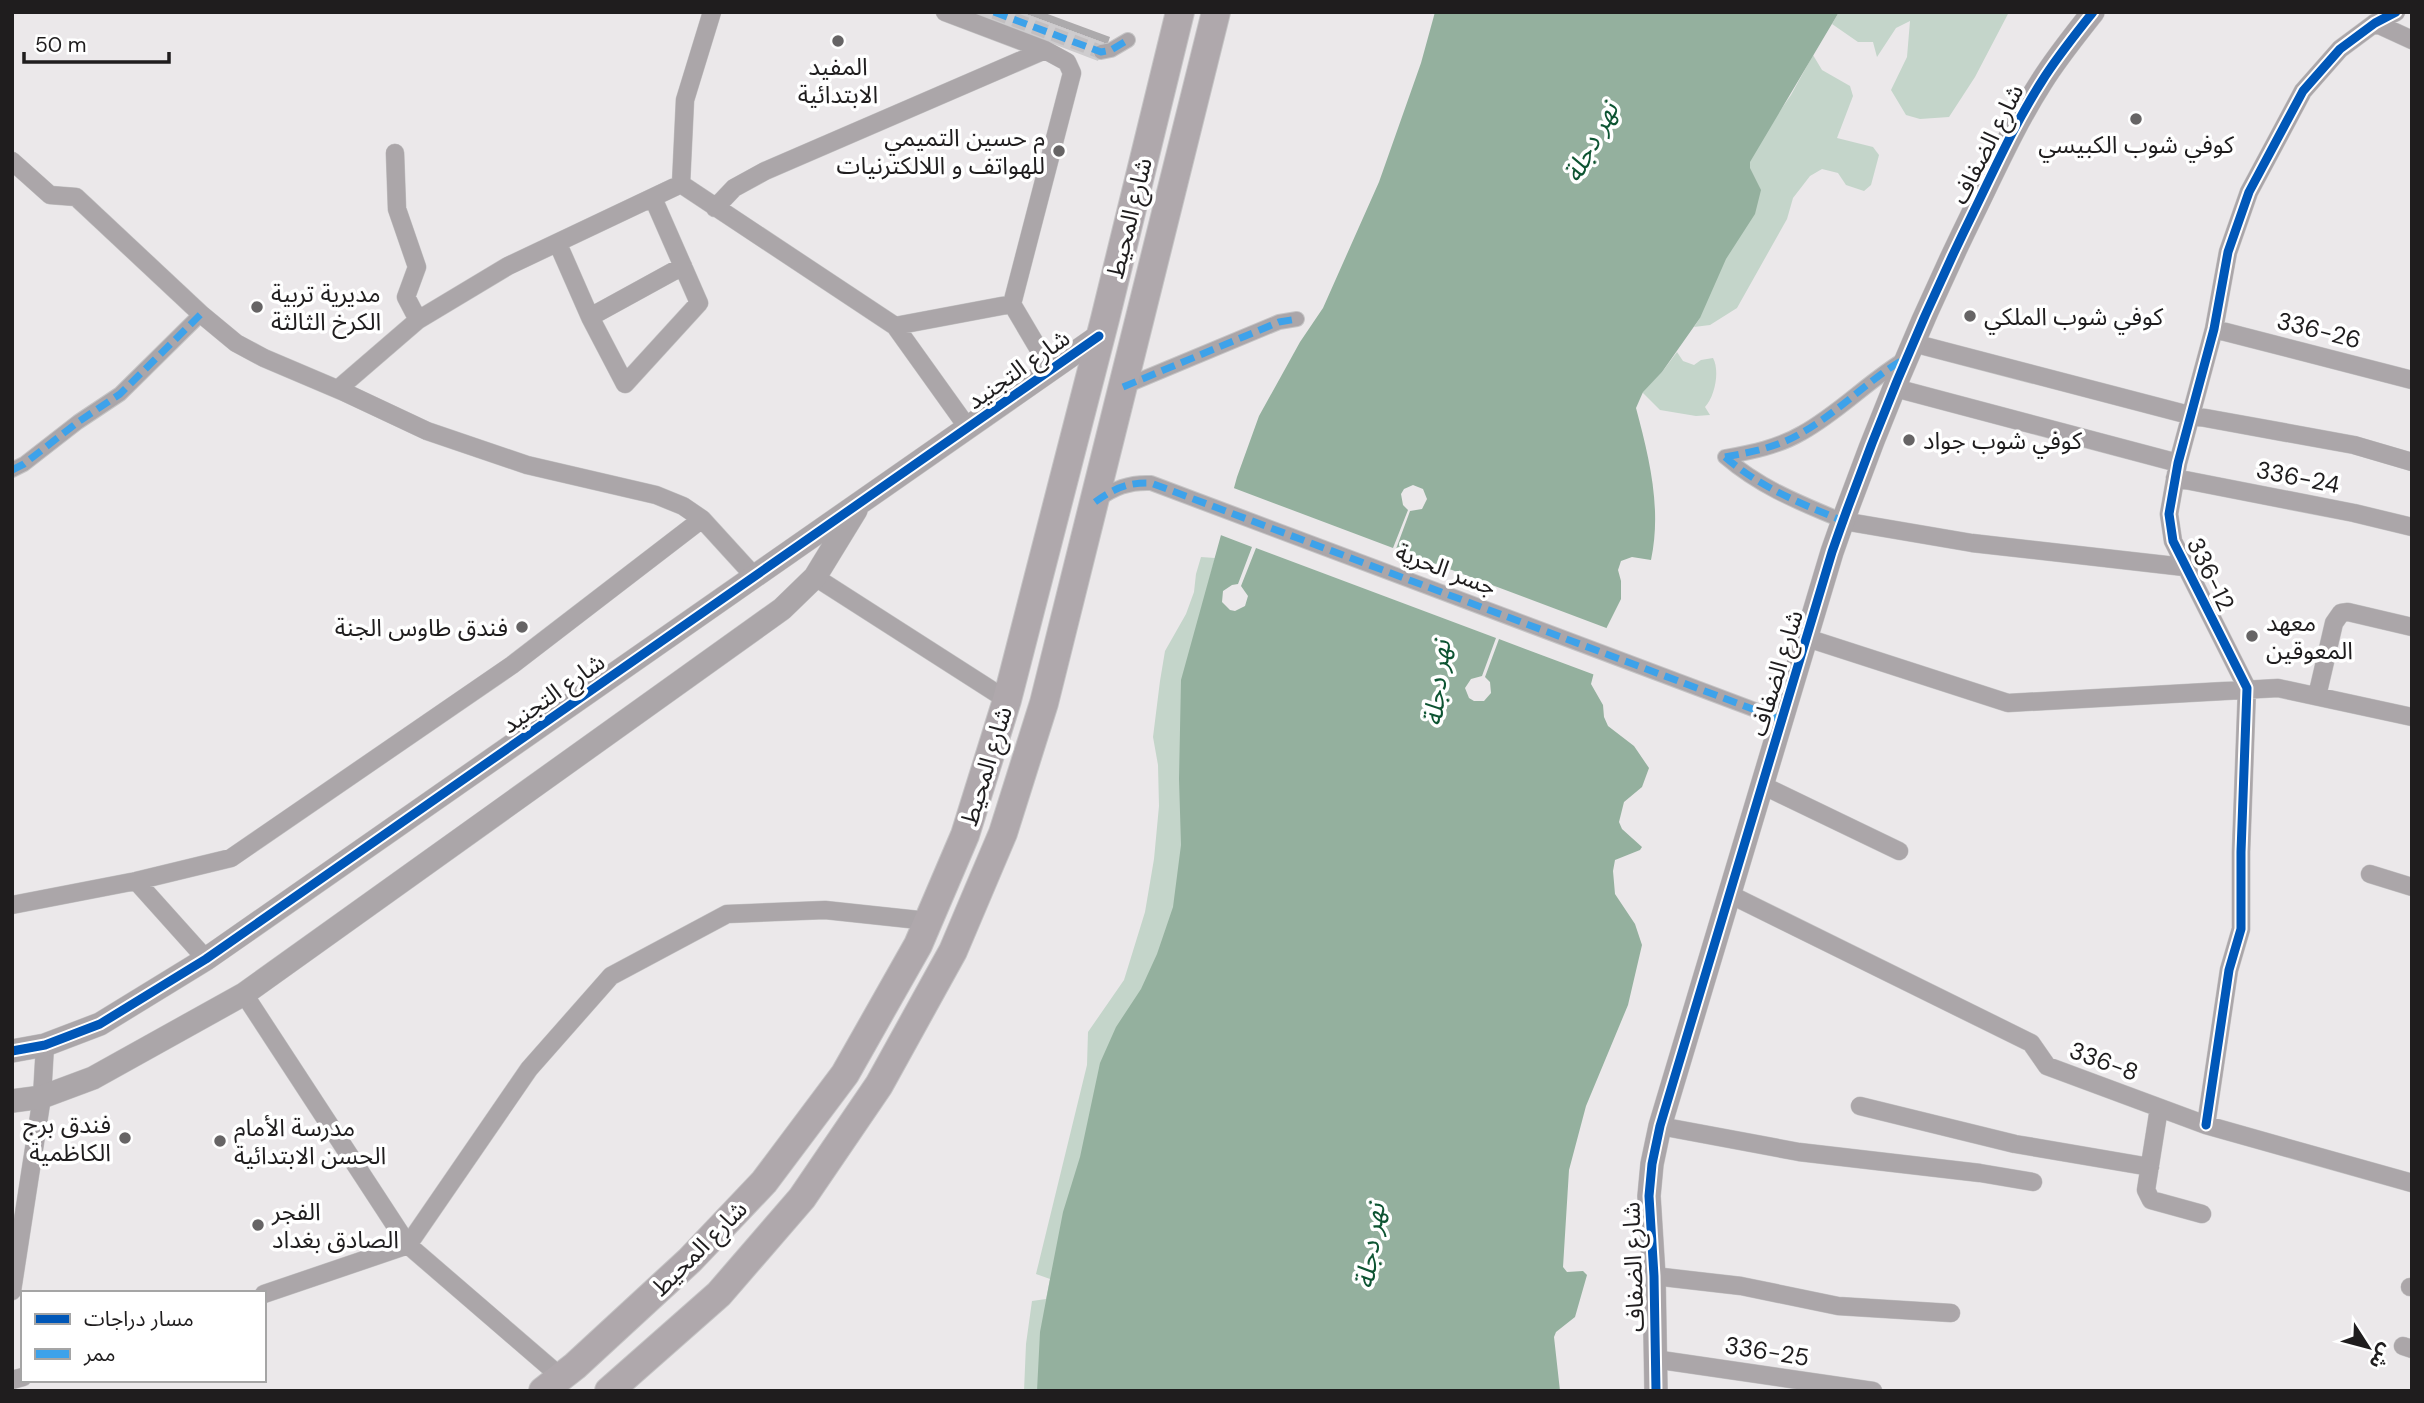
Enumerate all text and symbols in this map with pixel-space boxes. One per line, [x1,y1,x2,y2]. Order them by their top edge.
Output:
scale bar [24,21,170,65]
text: 50 m [35,31,86,59]
marker: المفيد الابتدائية [830,33,846,49]
place label: المفيد الابتدائية [798,51,878,110]
street label: شارع الضفاف [1944,79,2032,210]
water label: نهر دجلة [1556,94,1627,188]
marker: كوفي شوب الكبيسي [2128,111,2144,127]
place label: م حسين التميمي للهواتف و اللالكترنيات [837,122,1045,181]
place label: كوفي شوب الكبيسي [2038,129,2235,163]
marker: م حسين التميمي للهواتف و اللالكترنيات [1051,143,1067,159]
street label: شارع المحيط [1099,154,1161,282]
place label: مديرية تربية الكرخ الثالثة [271,278,381,339]
marker: مديرية تربية الكرخ الثالثة [249,299,265,315]
place label: كوفي شوب الملكي [1984,301,2164,335]
street label: 336-26 [2274,305,2364,355]
marker: كوفي شوب الملكي [1962,308,1978,324]
street label: شارع التجنيد [960,322,1077,418]
place label: كوفي شوب جواد [1923,425,2083,459]
marker: كوفي شوب جواد [1901,432,1917,448]
street label: 336-24 [2254,454,2342,500]
street label: 336-12 [2180,532,2242,616]
street label: جسر الحرية [1391,536,1501,602]
street label: شارع الضفاف [1742,606,1812,740]
place label: معهد المعوقين [2266,607,2353,666]
place label: فندق طاوس الجنة [335,612,508,643]
marker: فندق طاوس الجنة [514,619,530,635]
marker: معهد المعوقين [2244,628,2260,644]
water label: نهر دجلة [1416,636,1459,728]
street label: شارع التجنيد [495,646,612,742]
street label: شارع المحيط [953,703,1021,830]
street label: 336-8 [2065,1034,2143,1088]
place label: فندق برج الكاظمية [23,1109,111,1168]
place label: مدرسة الأمام الحسن الابتدائية [234,1112,386,1171]
marker: فندق برج الكاظمية [117,1130,133,1146]
marker: مدرسة الأمام الحسن الابتدائية [212,1133,228,1149]
street label: شارع المحيط [644,1193,755,1304]
place label: الفجر الصادق بغداد [271,1196,399,1255]
water label: نهر دجلة [1347,1199,1393,1291]
street label: شارع الضفاف [1615,1201,1653,1333]
marker: الفجر الصادق بغداد [250,1217,266,1233]
legend [21,1291,266,1382]
text: مسار دراجات [84,1305,194,1333]
north arrow [2333,1312,2403,1382]
street label: 336-25 [1723,1329,1811,1373]
text: ش [2364,1339,2399,1375]
text: ممر [83,1340,115,1368]

